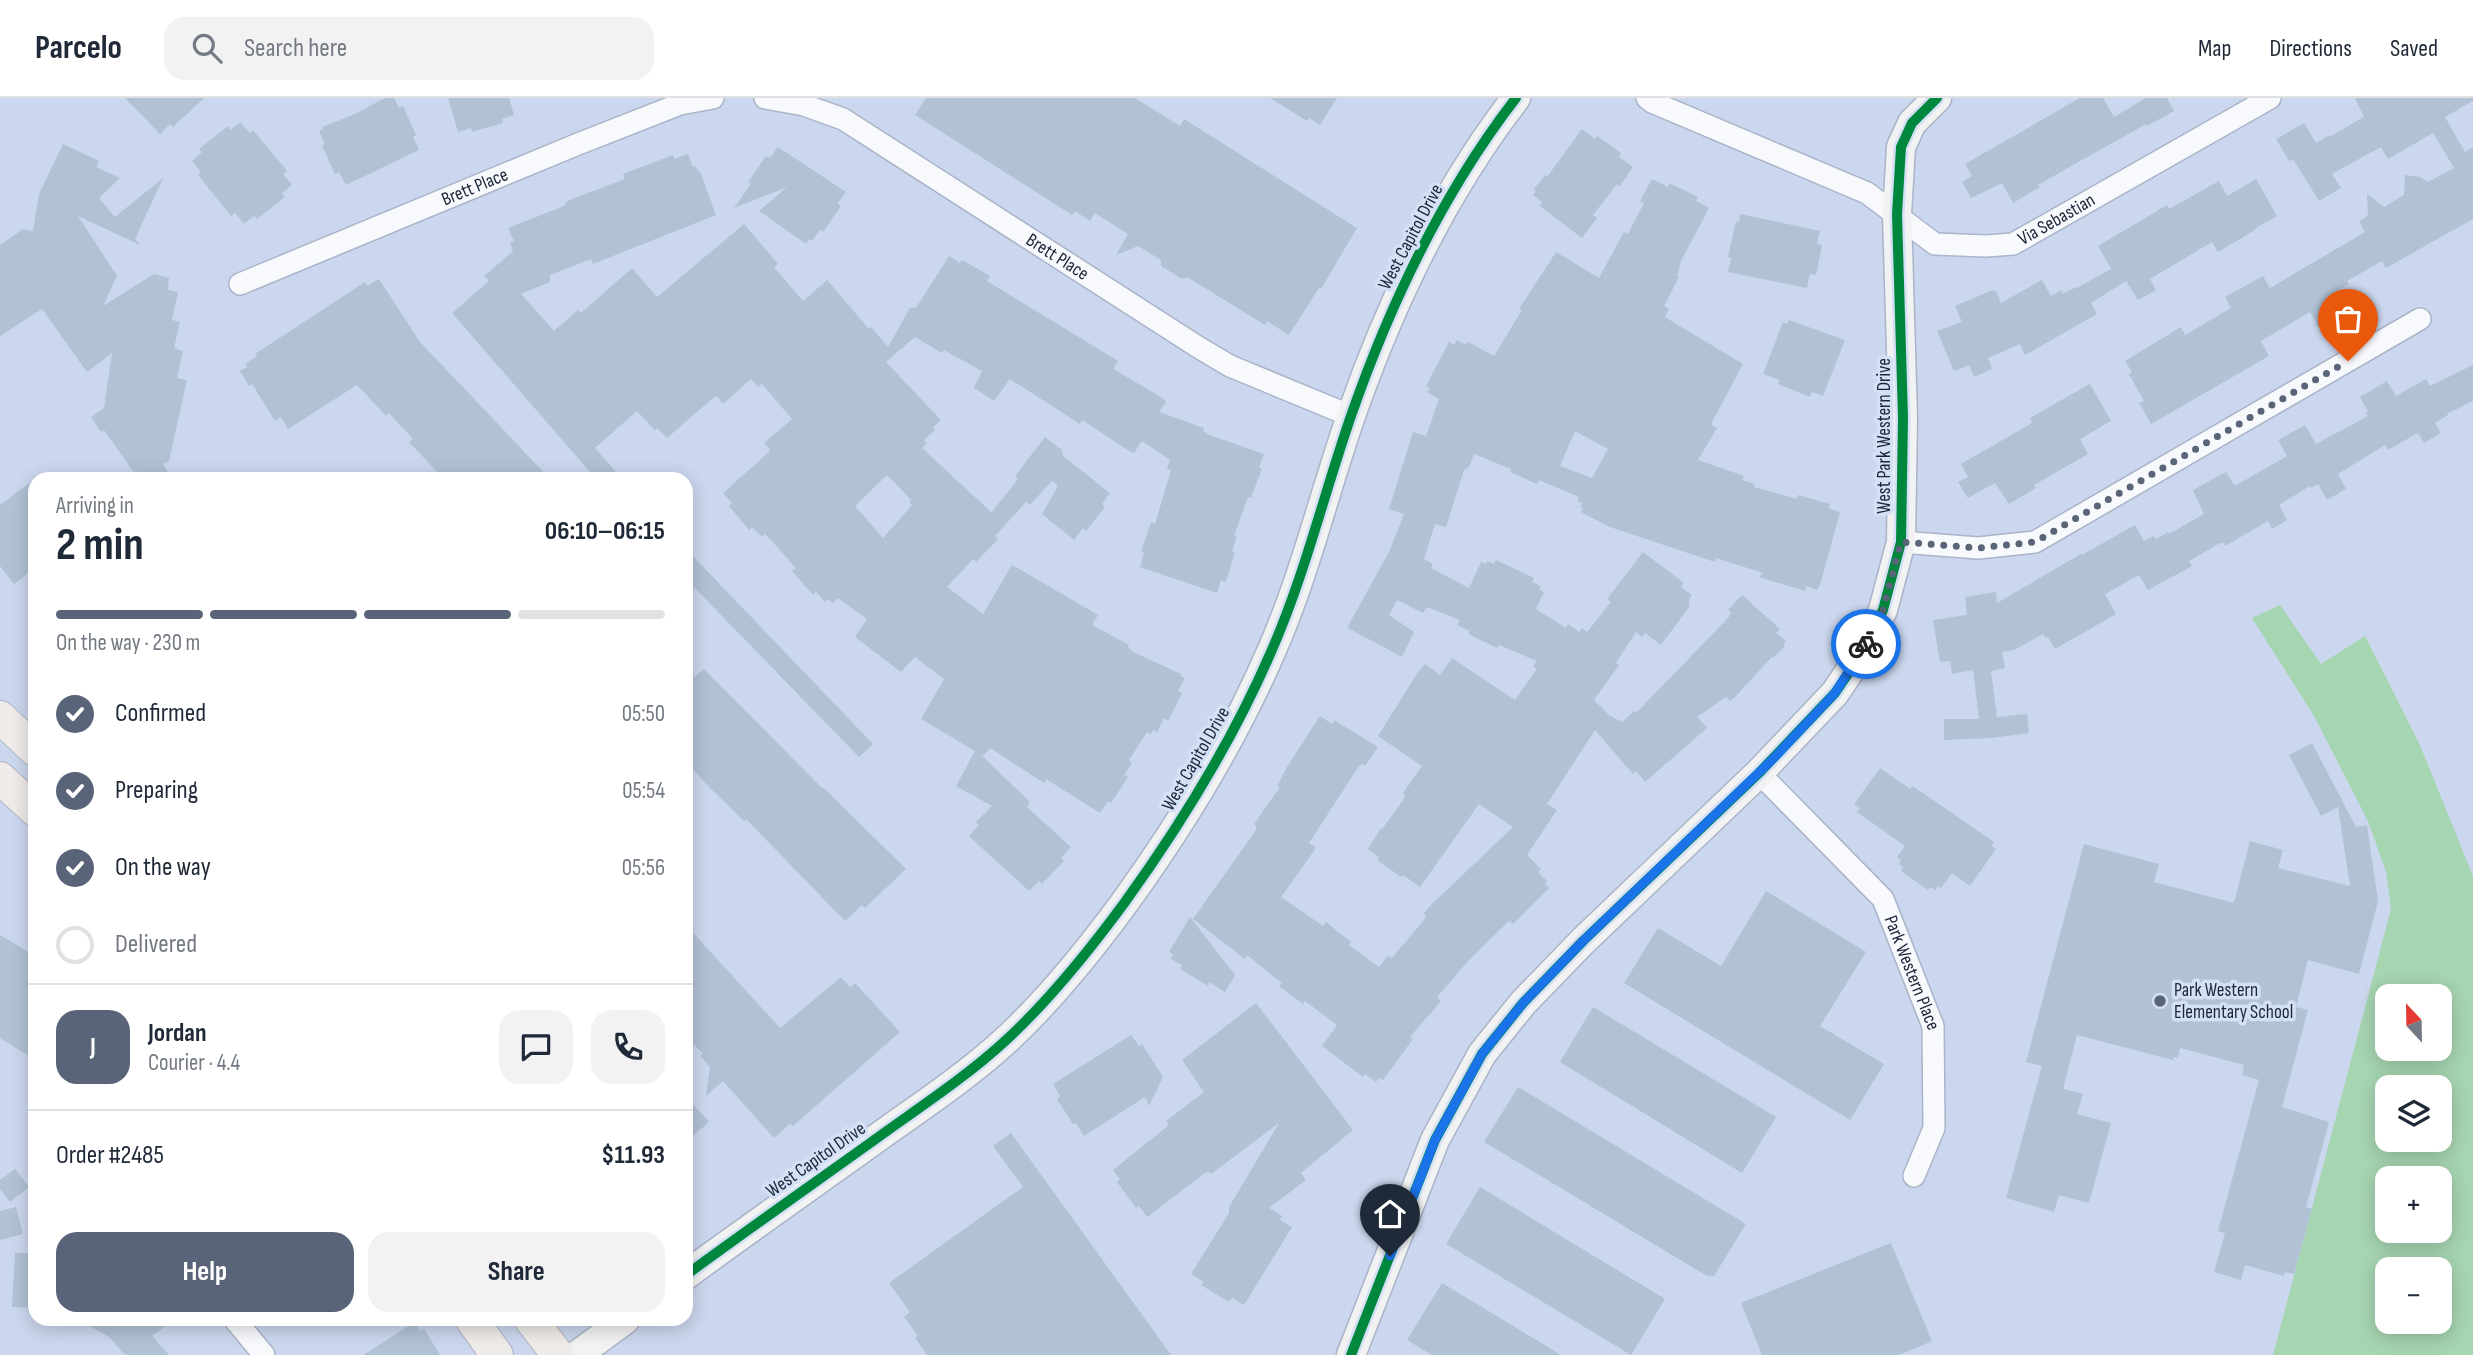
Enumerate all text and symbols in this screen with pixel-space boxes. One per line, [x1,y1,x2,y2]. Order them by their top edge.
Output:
search box [164,17,654,80]
text: Parcelo [35,28,122,68]
icon: search [188,29,226,67]
text: Search here [244,33,347,64]
text: Map [2198,34,2231,63]
text: Directions [2269,34,2352,63]
text: Saved [2390,34,2438,63]
street label: Brett Place [438,163,511,211]
street label: West Capitol Drive [1374,180,1448,294]
street label: Via Sebastian [2014,188,2099,250]
street label: Brett Place [1022,228,1093,285]
pin [2318,289,2378,361]
icon: bag [2329,300,2367,338]
street label: West Park Western Drive [1873,358,1896,514]
text: Arriving in [56,492,134,520]
text: 06:10–06:15 [545,516,665,547]
text: 2 min [56,518,144,573]
courier [1831,609,1901,679]
icon: bike [1847,625,1885,663]
text: On the way · 230 m [56,629,200,657]
icon: check [56,695,94,733]
text: Confirmed [115,698,206,729]
text: 05:50 [622,700,665,728]
street label: West Capitol Drive [1157,703,1235,815]
icon: check [56,772,94,810]
text: Preparing [115,775,198,806]
text: 05:54 [622,777,665,805]
icon: check [56,849,94,887]
text: On the way [115,852,211,883]
text: 05:56 [622,854,665,882]
street label: Park Western Place [1879,912,1945,1033]
text: Delivered [115,929,197,960]
place label: Park Western Elementary School [2174,979,2293,1024]
north arrow [2375,984,2452,1060]
map controls [2375,984,2452,1334]
marker: Park Western Elementary School [2152,993,2168,1009]
button: chat [499,1010,573,1084]
button: phone [591,1010,665,1084]
text: Jordan [148,1018,206,1049]
text: J [90,1032,96,1063]
text: Courier · 4.4 [148,1049,240,1077]
button: layers [2375,1075,2452,1152]
street label: West Capitol Drive [762,1117,870,1203]
text: Order #2485 [56,1140,164,1171]
text: $11.93 [601,1140,665,1171]
button: + [2375,1166,2452,1243]
pin [1360,1184,1420,1256]
icon: home [1371,1195,1409,1233]
button: Help [56,1232,354,1312]
button: Share [368,1232,665,1312]
button: − [2375,1257,2452,1334]

